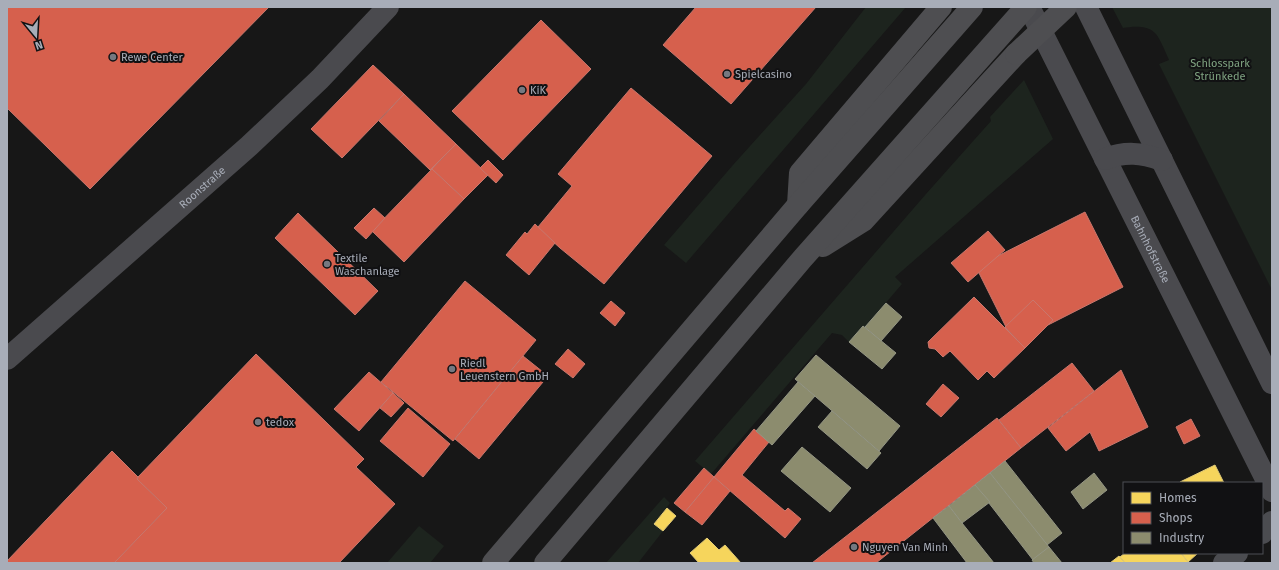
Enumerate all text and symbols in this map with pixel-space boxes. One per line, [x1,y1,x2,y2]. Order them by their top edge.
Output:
north arrow [16,16,56,56]
text: N [33,38,44,52]
place label: Rewe Center [121,51,183,64]
marker: Rewe Center [108,52,118,62]
park label: Schlosspark Strünkede [1190,57,1250,83]
place label: Spielcasino [735,68,792,81]
marker: Spielcasino [722,69,732,79]
place label: KiK [530,84,547,97]
marker: KiK [517,85,527,95]
street label: Roonstraße [176,163,228,211]
street label: Bahnhofstraße [1128,213,1173,285]
place label: Textile Waschanlage [335,252,399,278]
marker: Textile Waschanlage [322,259,332,269]
place label: Riedl Leuenstern GmbH [460,357,549,383]
marker: Riedl Leuenstern GmbH [447,364,457,374]
place label: tedox [266,416,295,429]
marker: tedox [253,417,263,427]
legend [1123,482,1263,554]
text: Homes [1159,491,1197,505]
text: Shops [1159,511,1193,525]
text: Industry [1159,531,1204,545]
place label: Nguyen Van Minh [862,541,948,554]
marker: Nguyen Van Minh [849,542,859,552]

